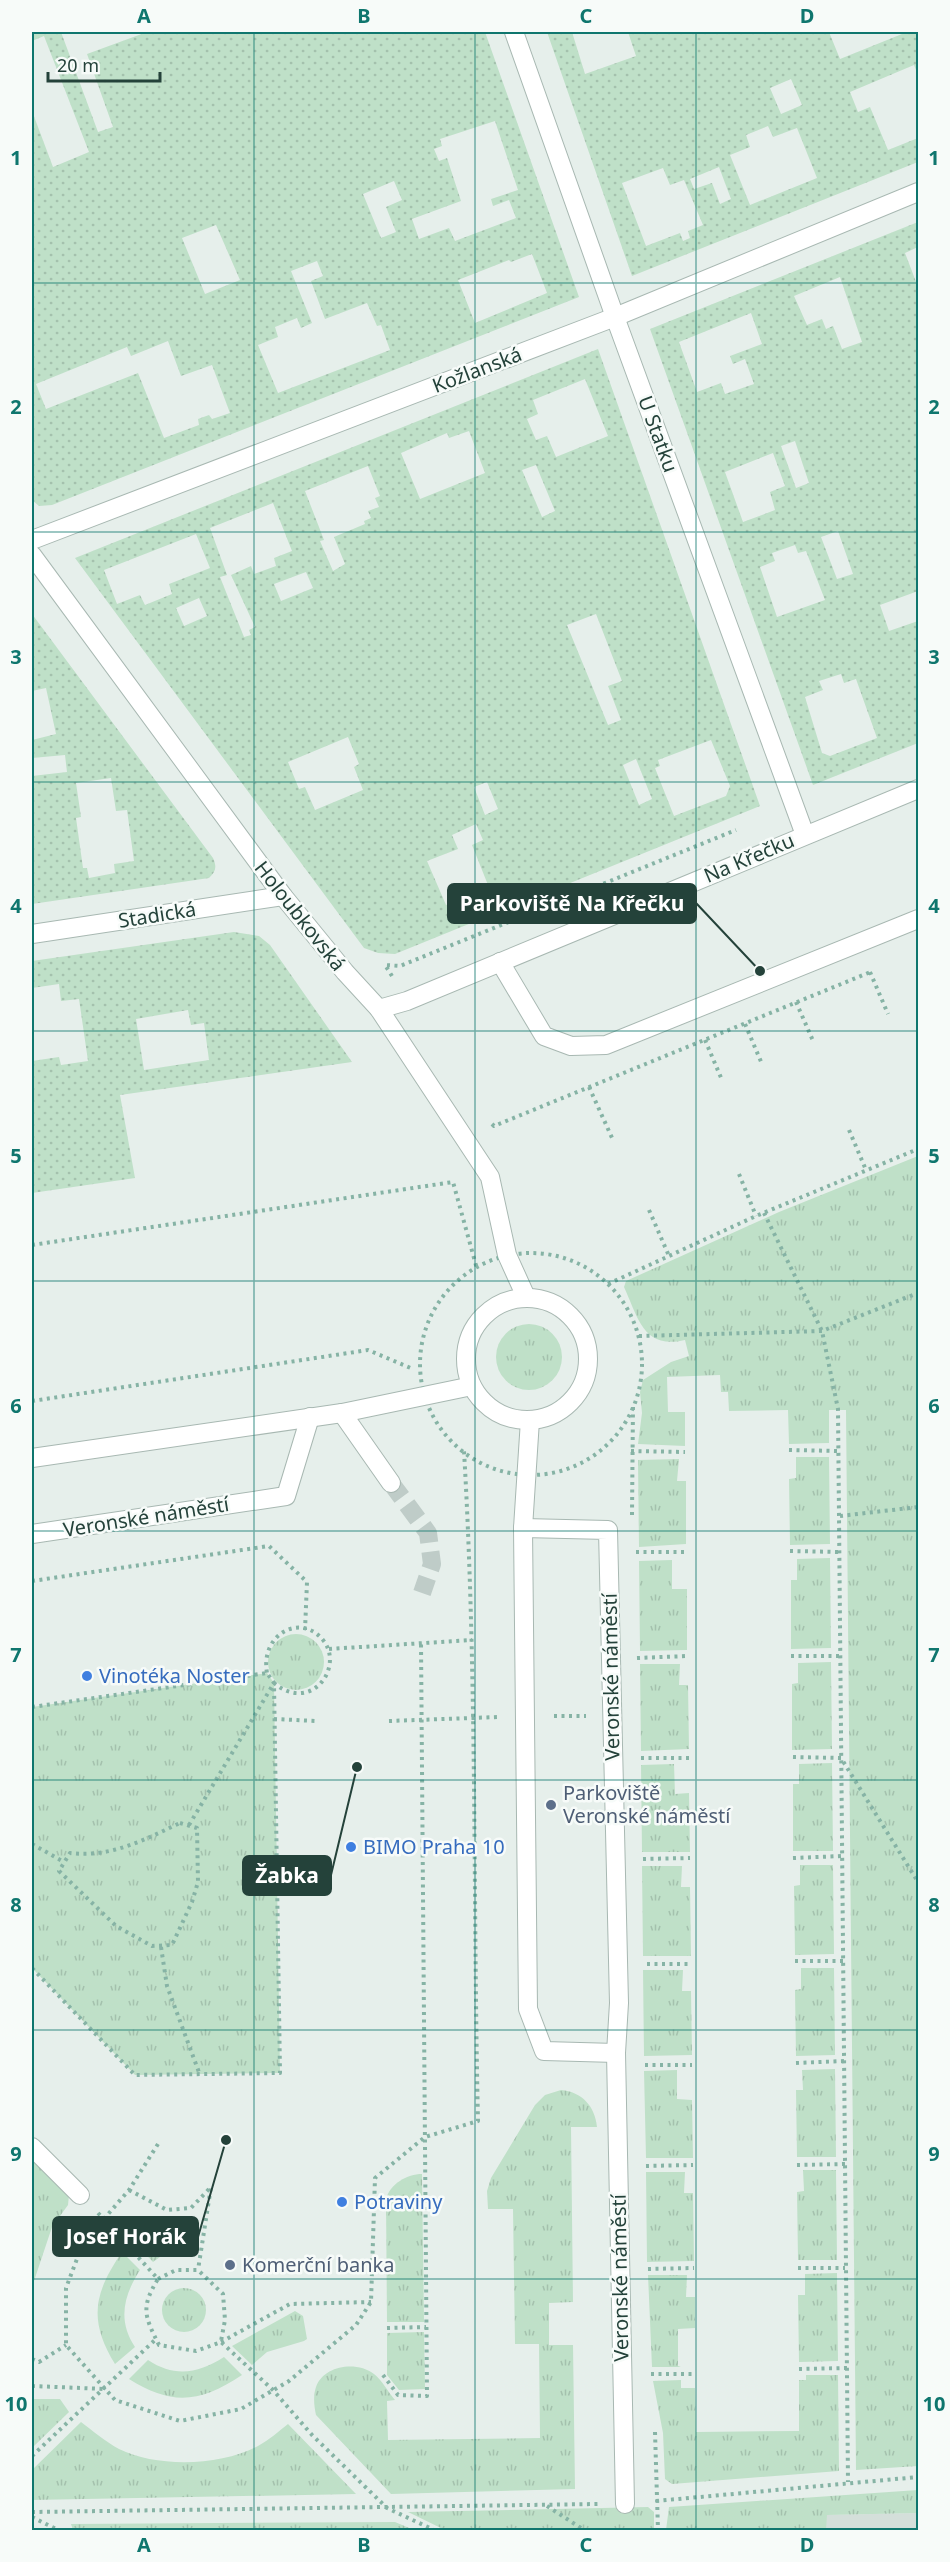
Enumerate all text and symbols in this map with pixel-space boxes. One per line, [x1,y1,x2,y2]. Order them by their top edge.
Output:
text: A [137,2,151,29]
text: B [357,2,371,29]
text: C [580,2,593,29]
text: D [800,2,814,29]
scale bar [48,45,160,83]
text: 20 m [57,53,99,77]
text: 1 [10,144,22,171]
text: 1 [928,144,940,171]
street label: Kožlanská [428,340,525,399]
street label: U Statku [632,392,685,476]
text: 2 [10,393,22,420]
text: 2 [928,393,940,420]
text: 3 [10,643,22,670]
text: 3 [928,643,940,670]
street label: Na Křečku [699,826,798,889]
street label: Holoubkovská [249,855,352,976]
callout: Parkoviště Na Křečku [448,884,696,923]
text: Parkoviště Na Křečku [460,889,684,917]
text: 4 [10,892,22,919]
text: 4 [928,892,940,919]
street label: Stadická [116,895,198,934]
text: 5 [10,1142,22,1169]
text: 5 [928,1142,940,1169]
text: 6 [10,1392,22,1419]
text: 6 [928,1392,940,1419]
street label: Veronské náměstí [61,1490,232,1543]
street label: Veronské náměstí [596,1592,625,1761]
text: 7 [10,1641,22,1668]
text: 7 [928,1641,940,1668]
place label: Vinotéka Noster [99,1662,250,1689]
marker: Vinotéka Noster [80,1669,94,1683]
place label: Parkoviště Veronské náměstí [563,1779,731,1829]
marker: Parkoviště Veronské náměstí [544,1798,558,1812]
place label: BIMO Praha 10 [363,1833,505,1860]
marker: BIMO Praha 10 [344,1840,358,1854]
callout: Žabka [243,1856,331,1895]
text: Žabka [255,1861,319,1889]
text: 8 [10,1891,22,1918]
text: 8 [928,1891,940,1918]
text: 9 [10,2140,22,2167]
text: 9 [928,2140,940,2167]
place label: Potraviny [354,2188,443,2215]
street label: Veronské náměstí [605,2193,634,2362]
marker: Potraviny [335,2195,349,2209]
callout: Josef Horák [53,2217,198,2256]
text: Josef Horák [64,2222,187,2250]
place label: Komerční banka [242,2251,394,2278]
marker: Komerční banka [223,2258,237,2272]
text: 10 [5,2390,27,2417]
text: 10 [923,2390,945,2417]
text: A [137,2531,151,2558]
text: B [357,2531,371,2558]
text: C [580,2531,593,2558]
text: D [800,2531,814,2558]

